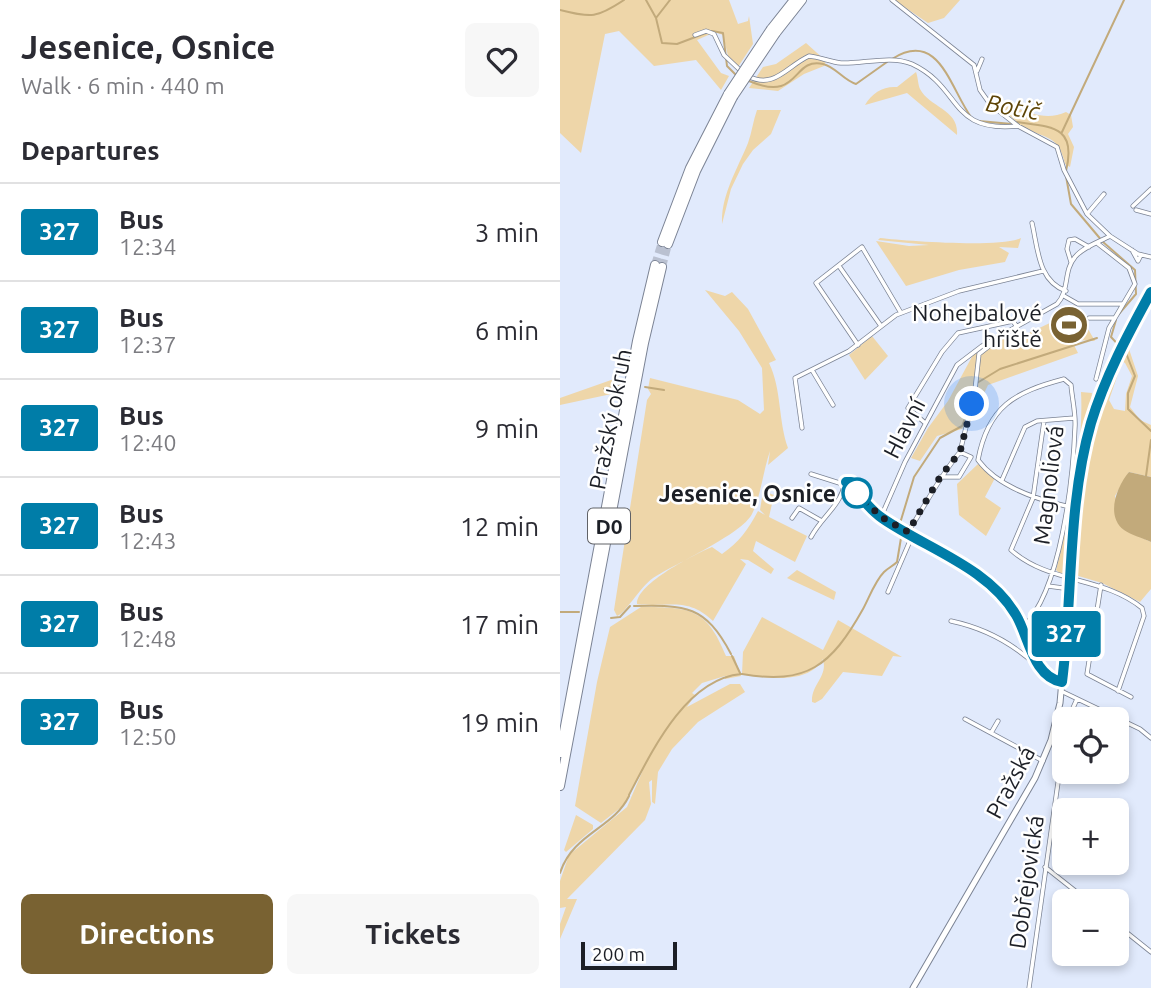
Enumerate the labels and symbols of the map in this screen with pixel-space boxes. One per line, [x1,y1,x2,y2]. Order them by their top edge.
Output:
water label: Botič [984,89,1044,125]
place label: Nohejbalové hřiště [912,300,1042,351]
sports icon: Nohejbalové hřiště [1048,304,1090,346]
street label: Pražský okruh [584,346,636,492]
your location [954,386,989,421]
street label: Hlavní [878,394,930,462]
street label: Magnoliová [1028,424,1068,546]
marker: Jesenice, Osnice [842,478,872,508]
place label: Jesenice, Osnice [659,481,836,507]
road number: D0 [588,508,630,544]
line badge: 327 [1026,611,1106,657]
street label: Pražská [981,742,1039,822]
street label: Dobřejovická [1004,814,1048,950]
scale bar [581,939,677,971]

